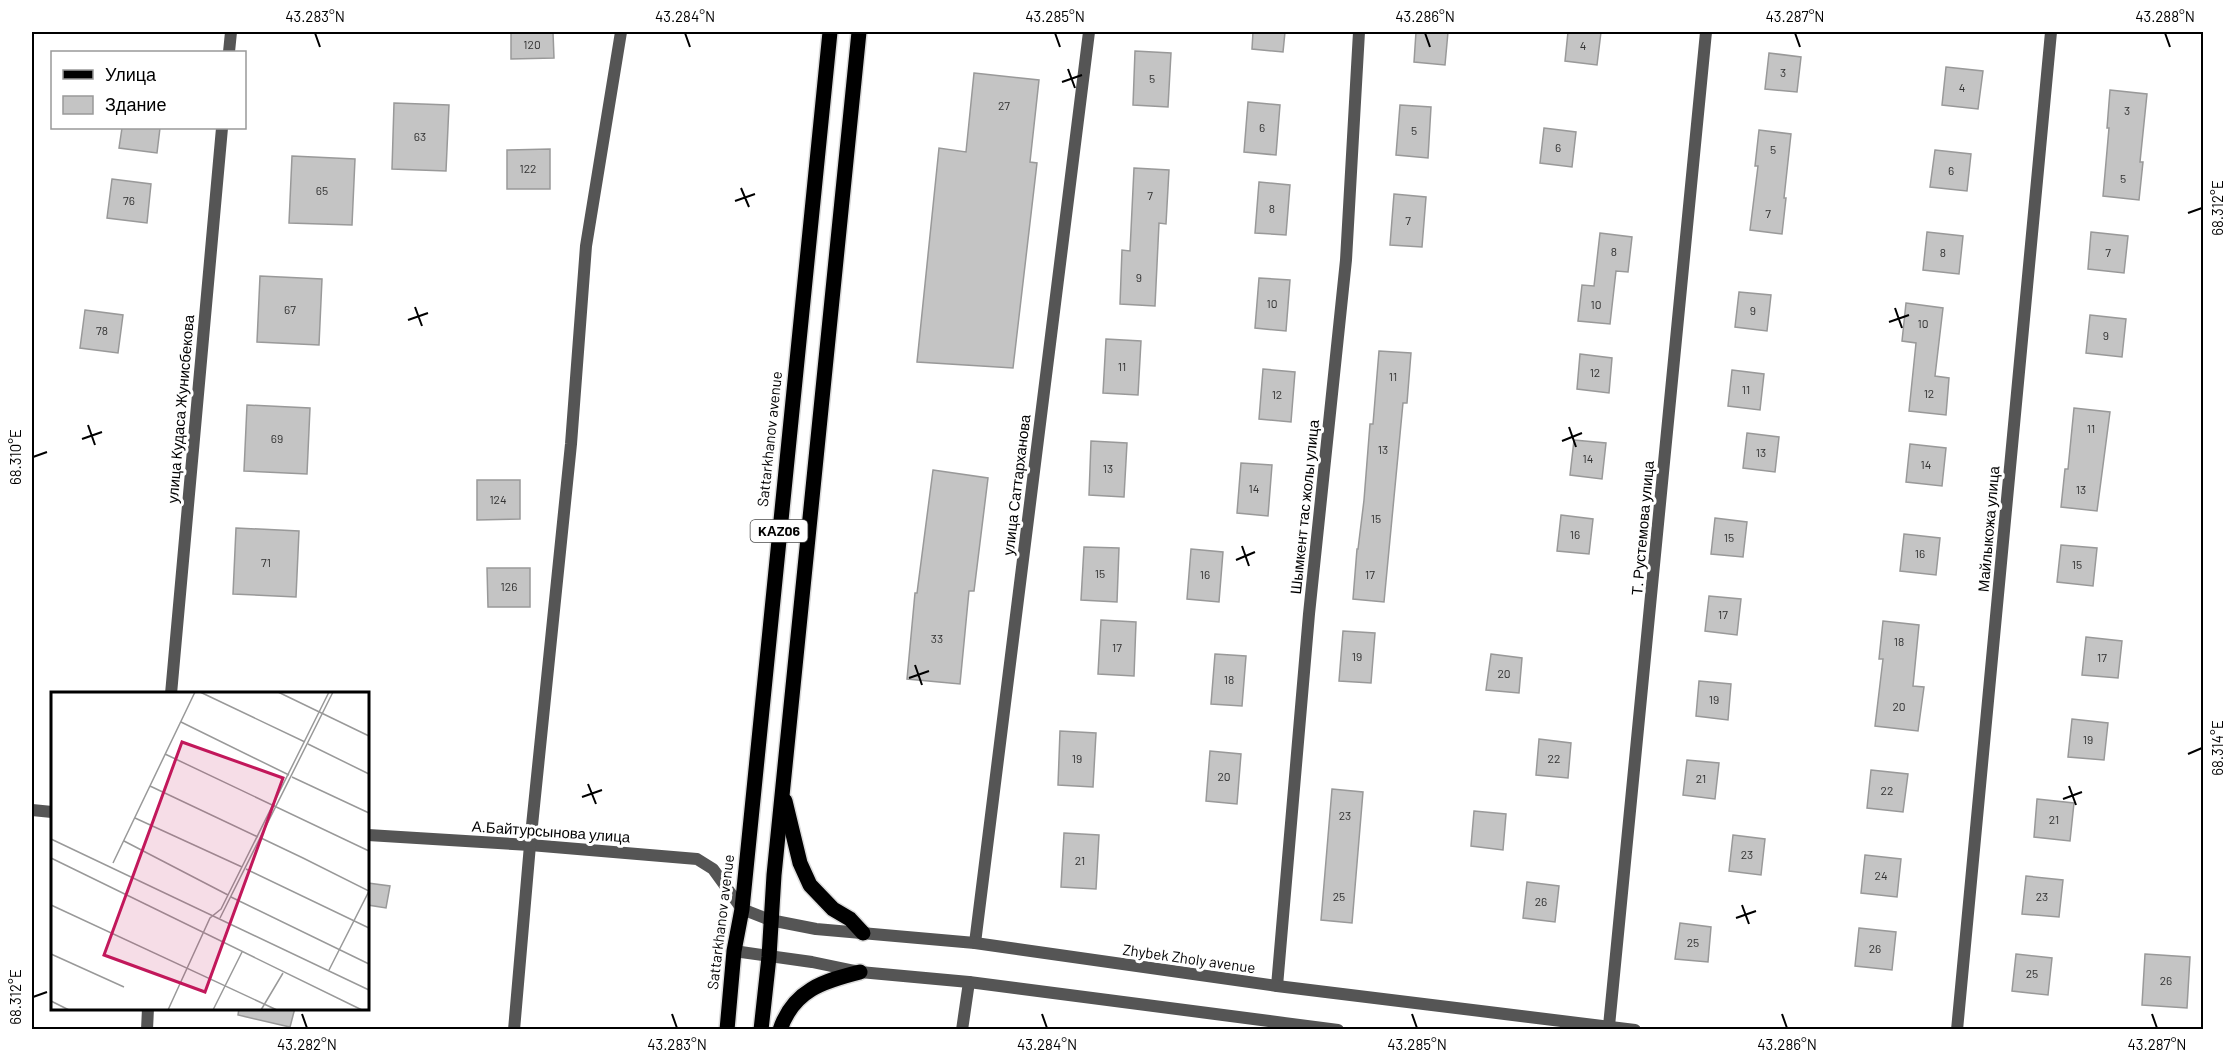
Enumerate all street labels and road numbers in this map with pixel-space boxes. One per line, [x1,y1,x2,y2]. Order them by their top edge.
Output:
street label: улица Кудаса Жунисбекова [163,313,197,504]
street label: Sattarkhanov avenue [753,370,785,508]
street label: улица Саттарханова [998,413,1034,556]
street label: Шымкент тас жолы улица [1286,418,1322,595]
street label: Т. Рустемова улица [1627,459,1657,596]
street label: Майлыкожа улица [1974,464,2003,593]
road number: KАZ06 [750,520,808,542]
street label: А.Байтурсынова улица [471,816,632,846]
street label: Sattarkhanov avenue [703,853,737,991]
street label: Zhybek Zholy avenue [1122,940,1257,976]

